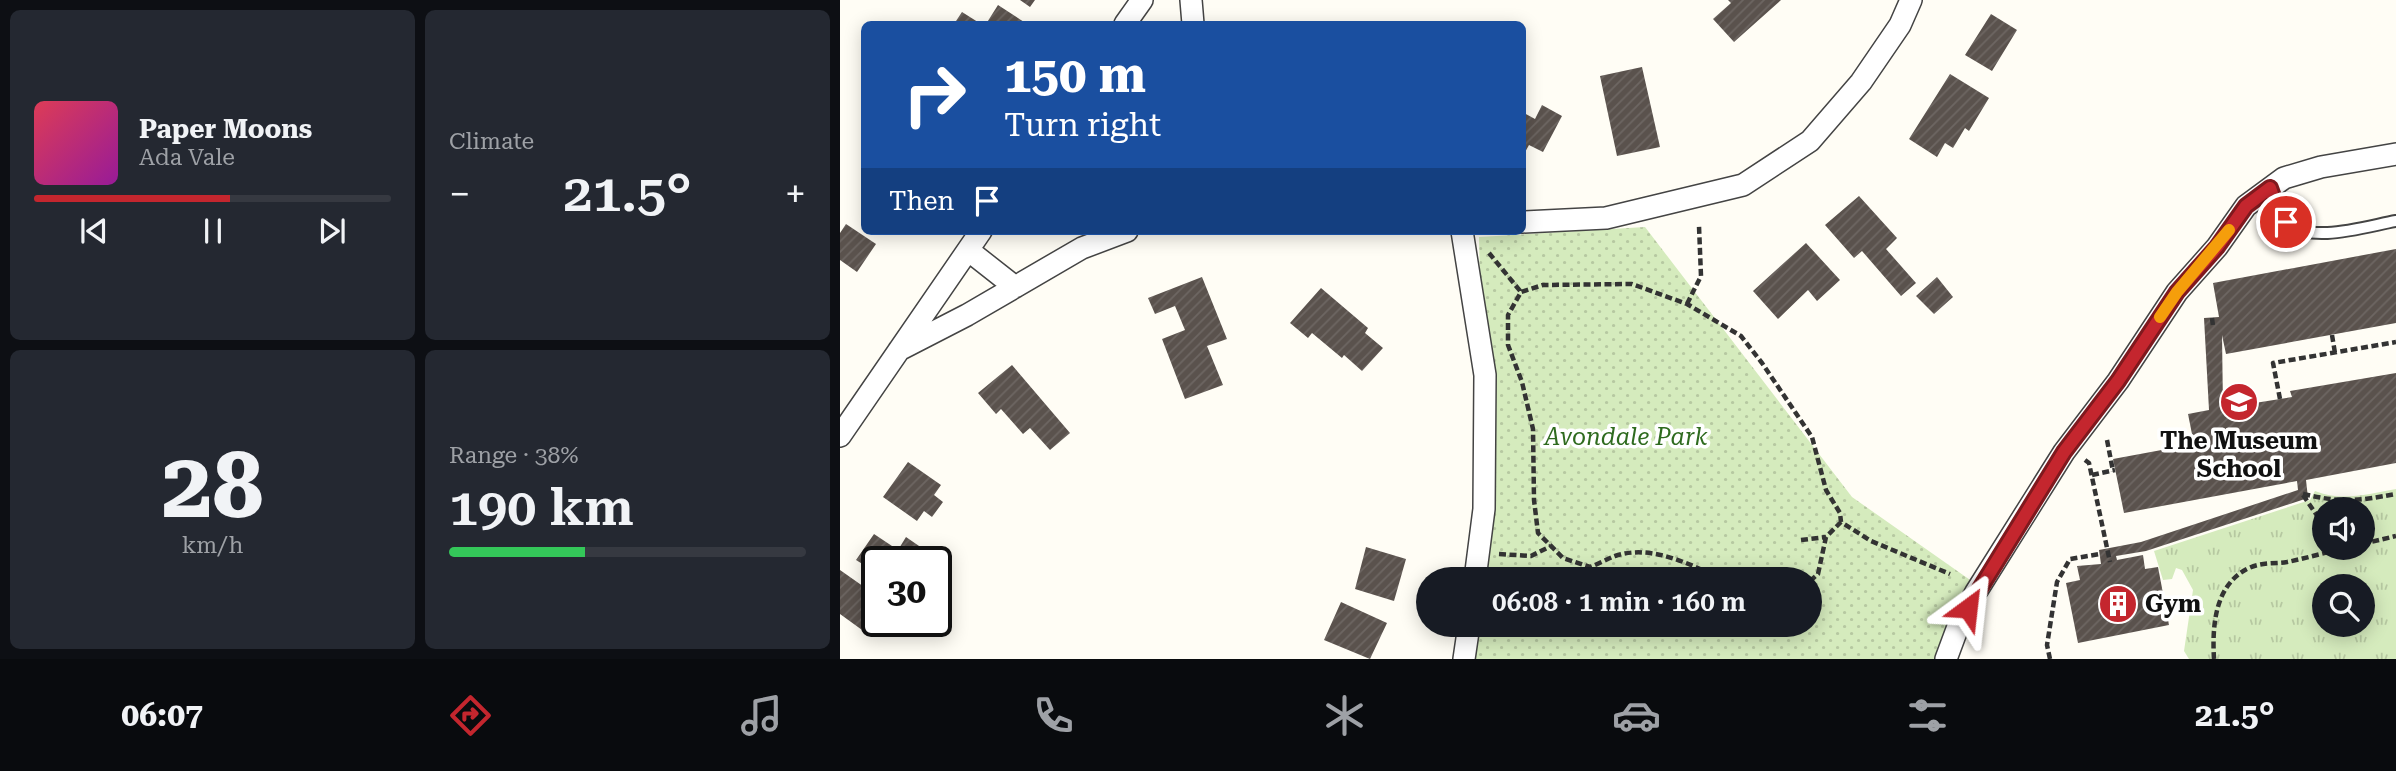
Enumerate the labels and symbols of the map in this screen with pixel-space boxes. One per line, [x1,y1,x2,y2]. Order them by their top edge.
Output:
pin [2256,192,2316,252]
school or university icon: The Museum School [2218,381,2260,423]
park label: Avondale Park [1542,423,1708,451]
place label: The Museum School [2160,427,2318,483]
speed limit sign: 30 [861,546,952,637]
position arrow [1931,571,2005,645]
building icon: Gym [2097,583,2139,625]
place label: Gym [2145,590,2201,618]

